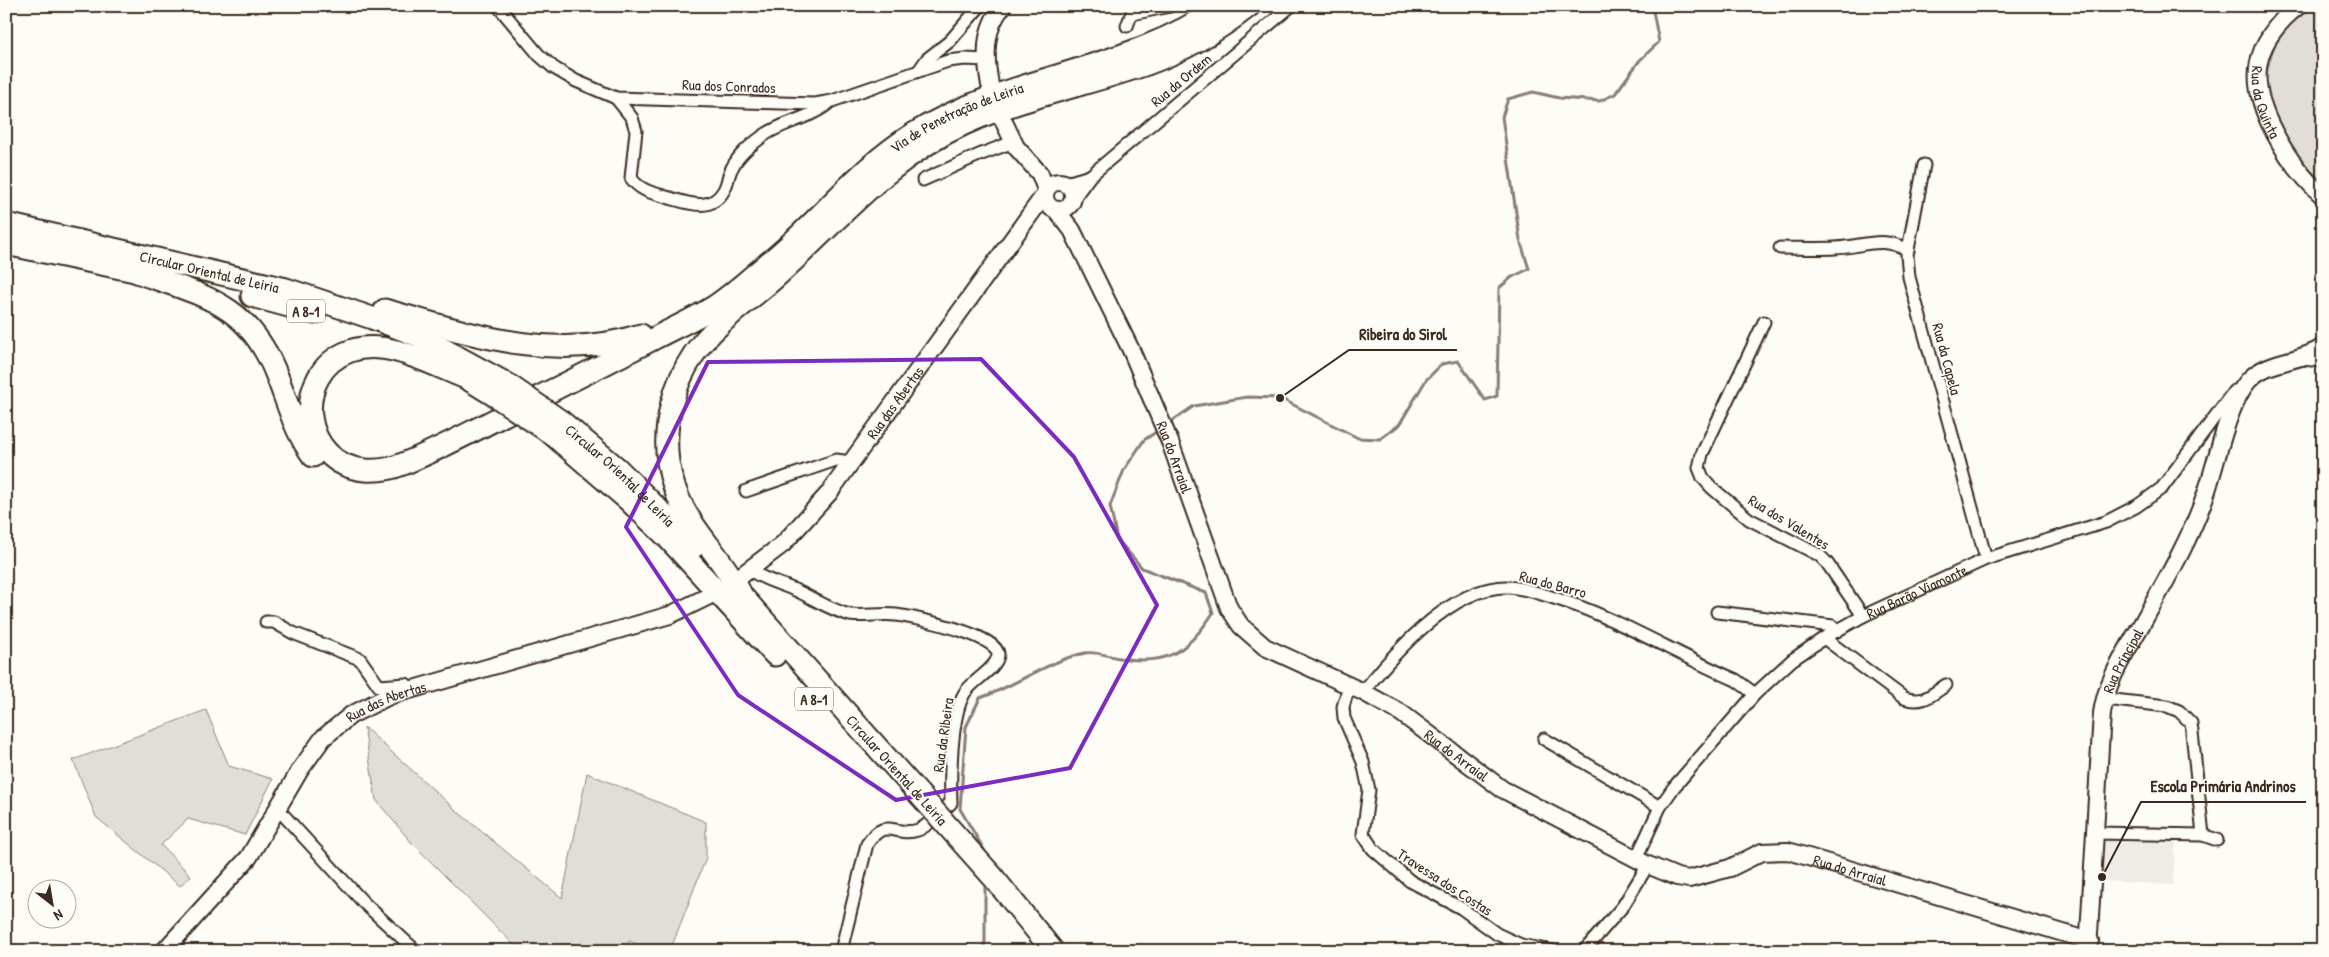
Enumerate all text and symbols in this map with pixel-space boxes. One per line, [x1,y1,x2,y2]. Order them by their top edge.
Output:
street label: Rua da Ordem [1146,48,1216,112]
street label: Rua da Quinta [2247,65,2286,142]
street label: Rua dos Conrados [682,74,776,98]
street label: Via de Penetração de Leiria [885,76,1026,157]
street label: Circular Oriental de Leiria [138,245,281,298]
road number: A 8-1 [287,300,325,322]
callout: Ribeira do Sirol [1349,319,1457,350]
street label: Rua da Capela [1927,321,1967,397]
text: Ribeira do Sirol [1359,323,1448,345]
street label: Rua das Abertas [861,361,928,443]
street label: Rua do Arraial [1152,418,1198,496]
street label: Circular Oriental de Leiria [561,419,680,531]
street label: Rua dos Valentes [1744,490,1834,555]
street label: Rua Barão Viamonte [1863,559,1970,624]
street label: Rua do Barro [1517,565,1589,603]
street label: Rua Principal [2097,624,2148,696]
street label: Rua das Abertas [341,675,429,726]
road number: A 8-1 [795,688,833,711]
street label: Rua da Ribeira [927,696,959,773]
street label: Circular Oriental de Leiria [842,710,952,830]
street label: Rua do Arraial [1420,724,1493,786]
callout: Escola Primária Andrinos [2141,771,2306,802]
text: Escola Primária Andrinos [2150,775,2296,797]
street label: Travessa dos Costas [1393,843,1497,921]
street label: Rua do Arraial [1811,849,1890,890]
north arrow [28,880,78,930]
text: N [50,906,67,926]

